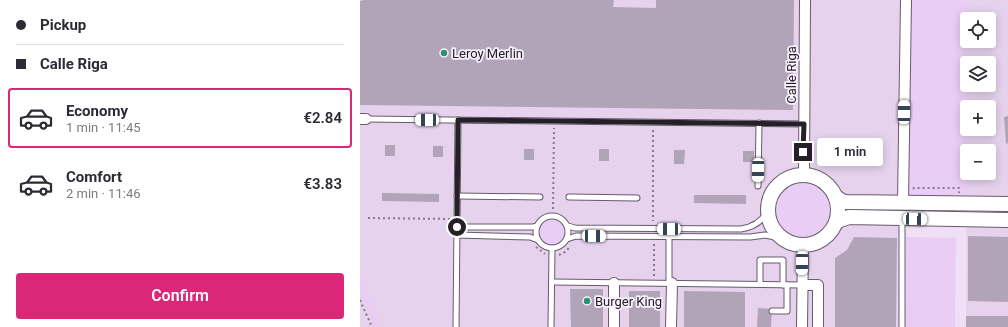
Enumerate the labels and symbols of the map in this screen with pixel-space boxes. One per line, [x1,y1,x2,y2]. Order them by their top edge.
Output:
place label: Leroy Merlin [452,46,523,61]
street label: Calle Riga [784,46,799,104]
marker: Leroy Merlin [439,48,449,58]
car [898,100,910,124]
car [415,114,439,126]
callout: 1 min [817,138,883,166]
route end [794,143,812,161]
car [752,158,764,182]
car [903,213,927,225]
route start [448,218,466,236]
car [657,223,681,235]
car [582,230,606,242]
car [796,251,808,275]
place label: Burger King [595,294,662,309]
marker: Burger King [582,296,592,306]

